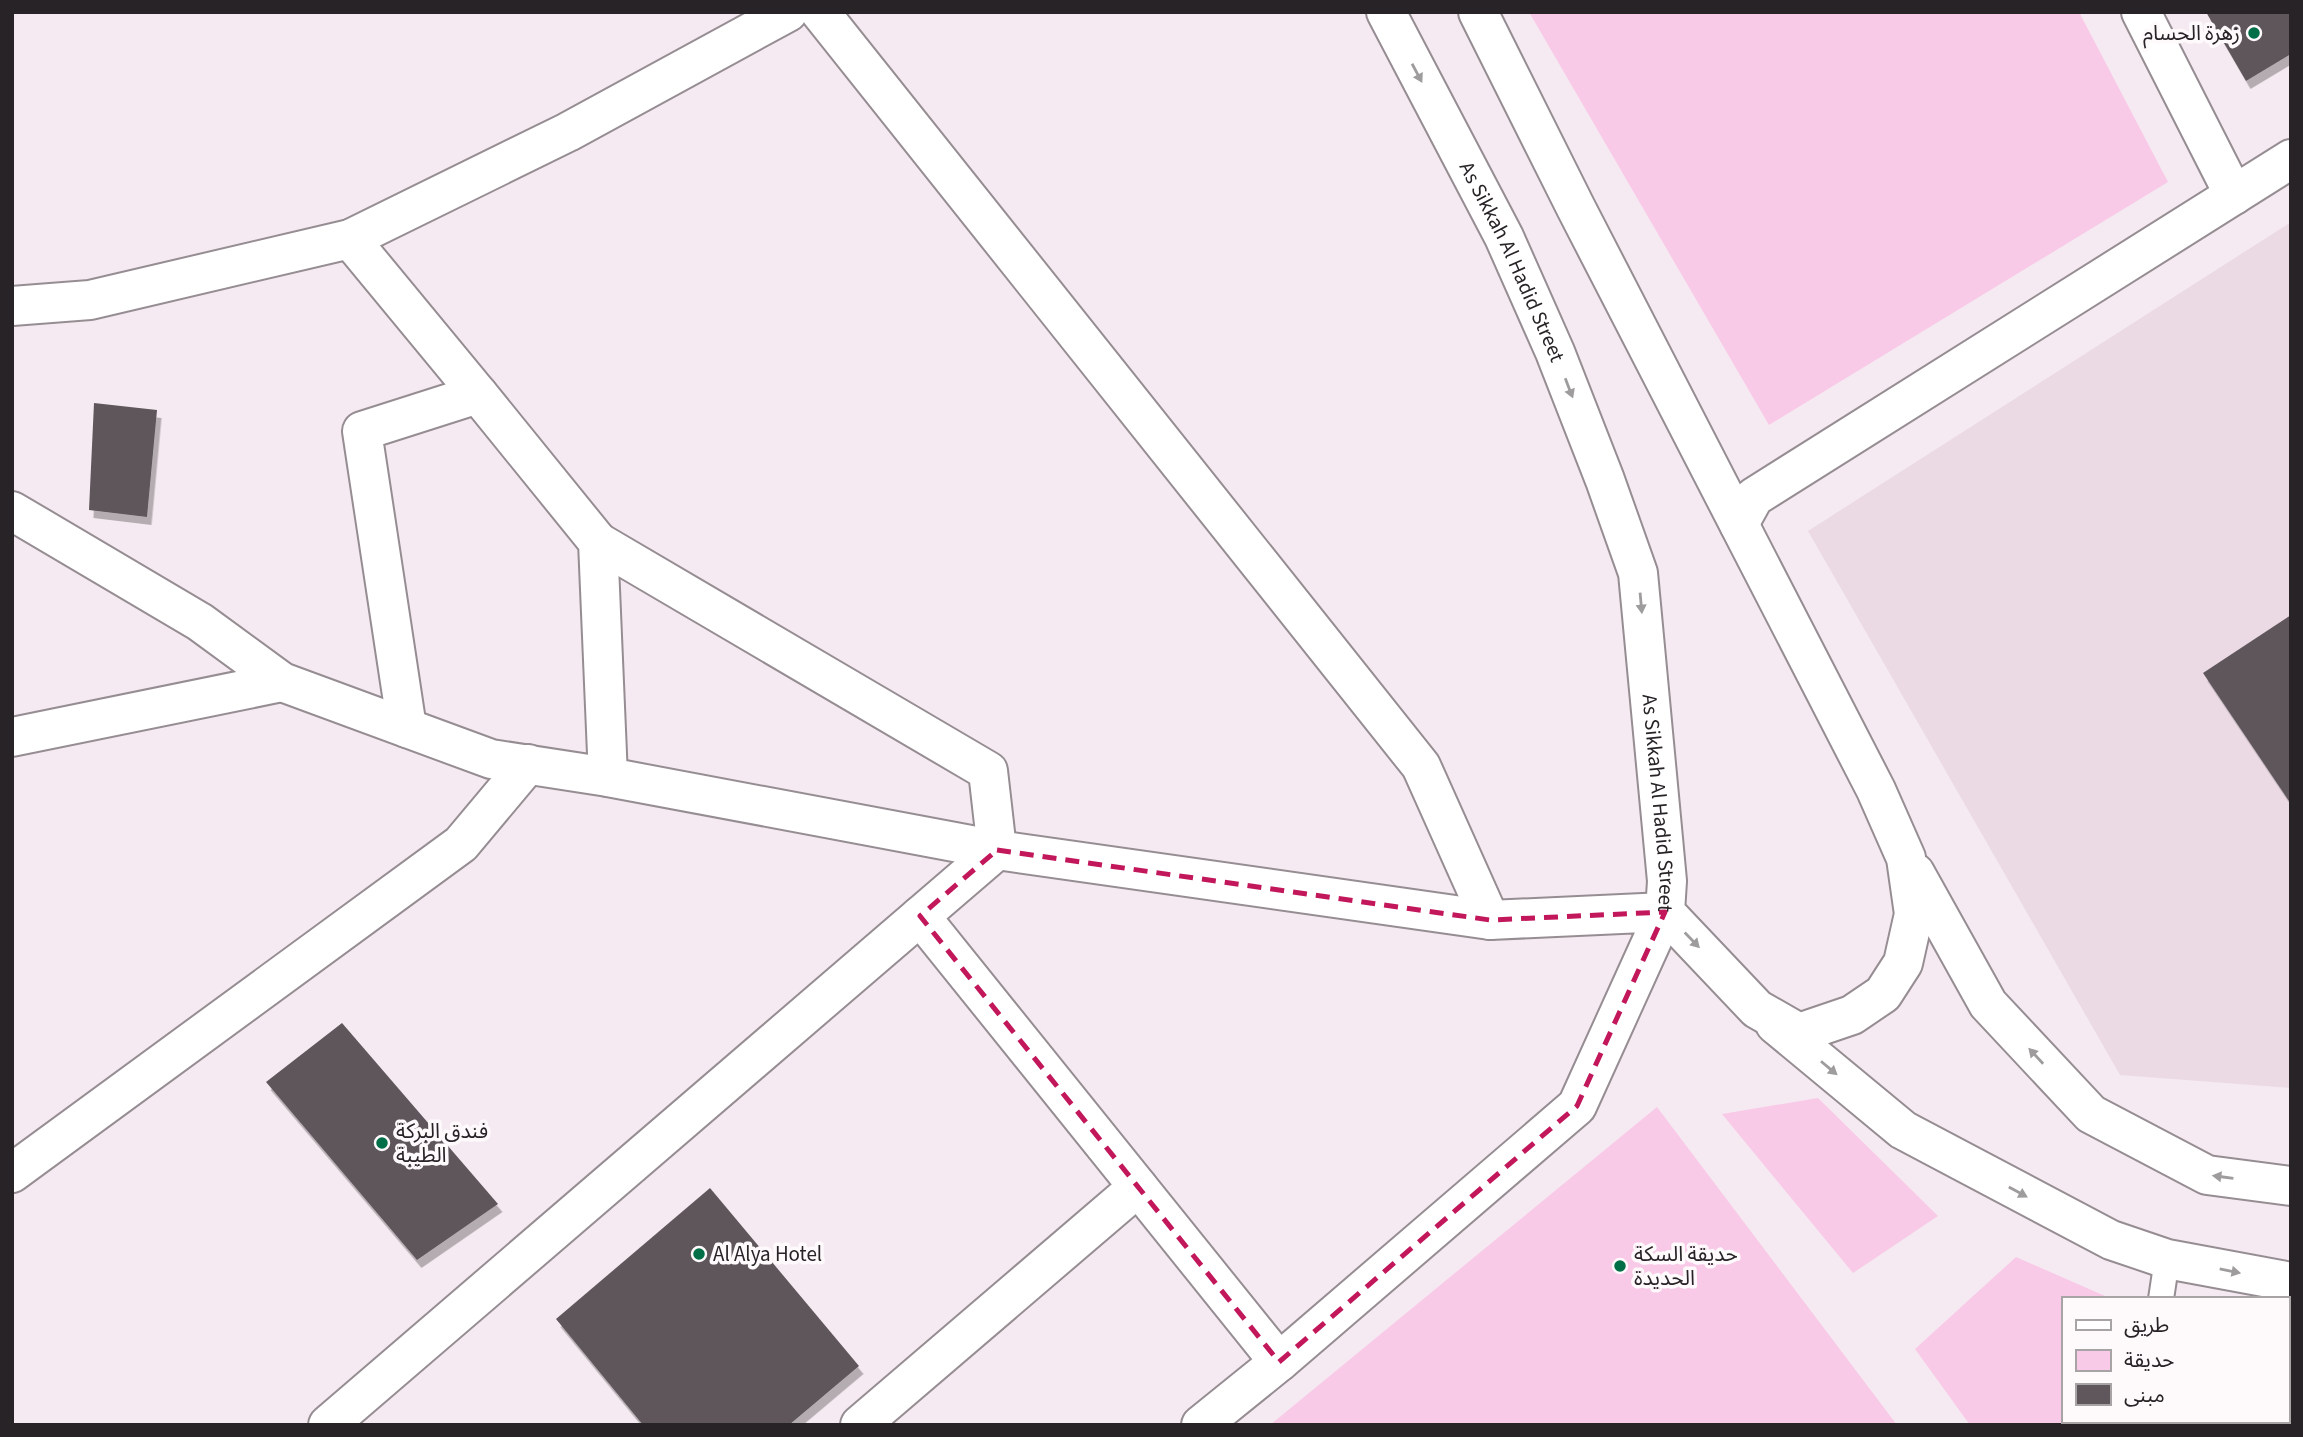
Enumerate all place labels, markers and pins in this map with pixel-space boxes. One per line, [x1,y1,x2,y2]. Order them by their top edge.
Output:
place label: زهرة الحسام [2143,18,2240,49]
marker: زهرة الحسام [2246,25,2262,41]
place label: فندق البركة الطيبة [396,1116,488,1170]
marker: فندق البركة الطيبة [374,1135,390,1151]
place label: Al Alya Hotel [713,1239,822,1269]
place label: حديقة السكة الحديدة [1634,1239,1738,1293]
marker: Al Alya Hotel [691,1246,707,1262]
marker: حديقة السكة الحديدة [1612,1258,1628,1274]

